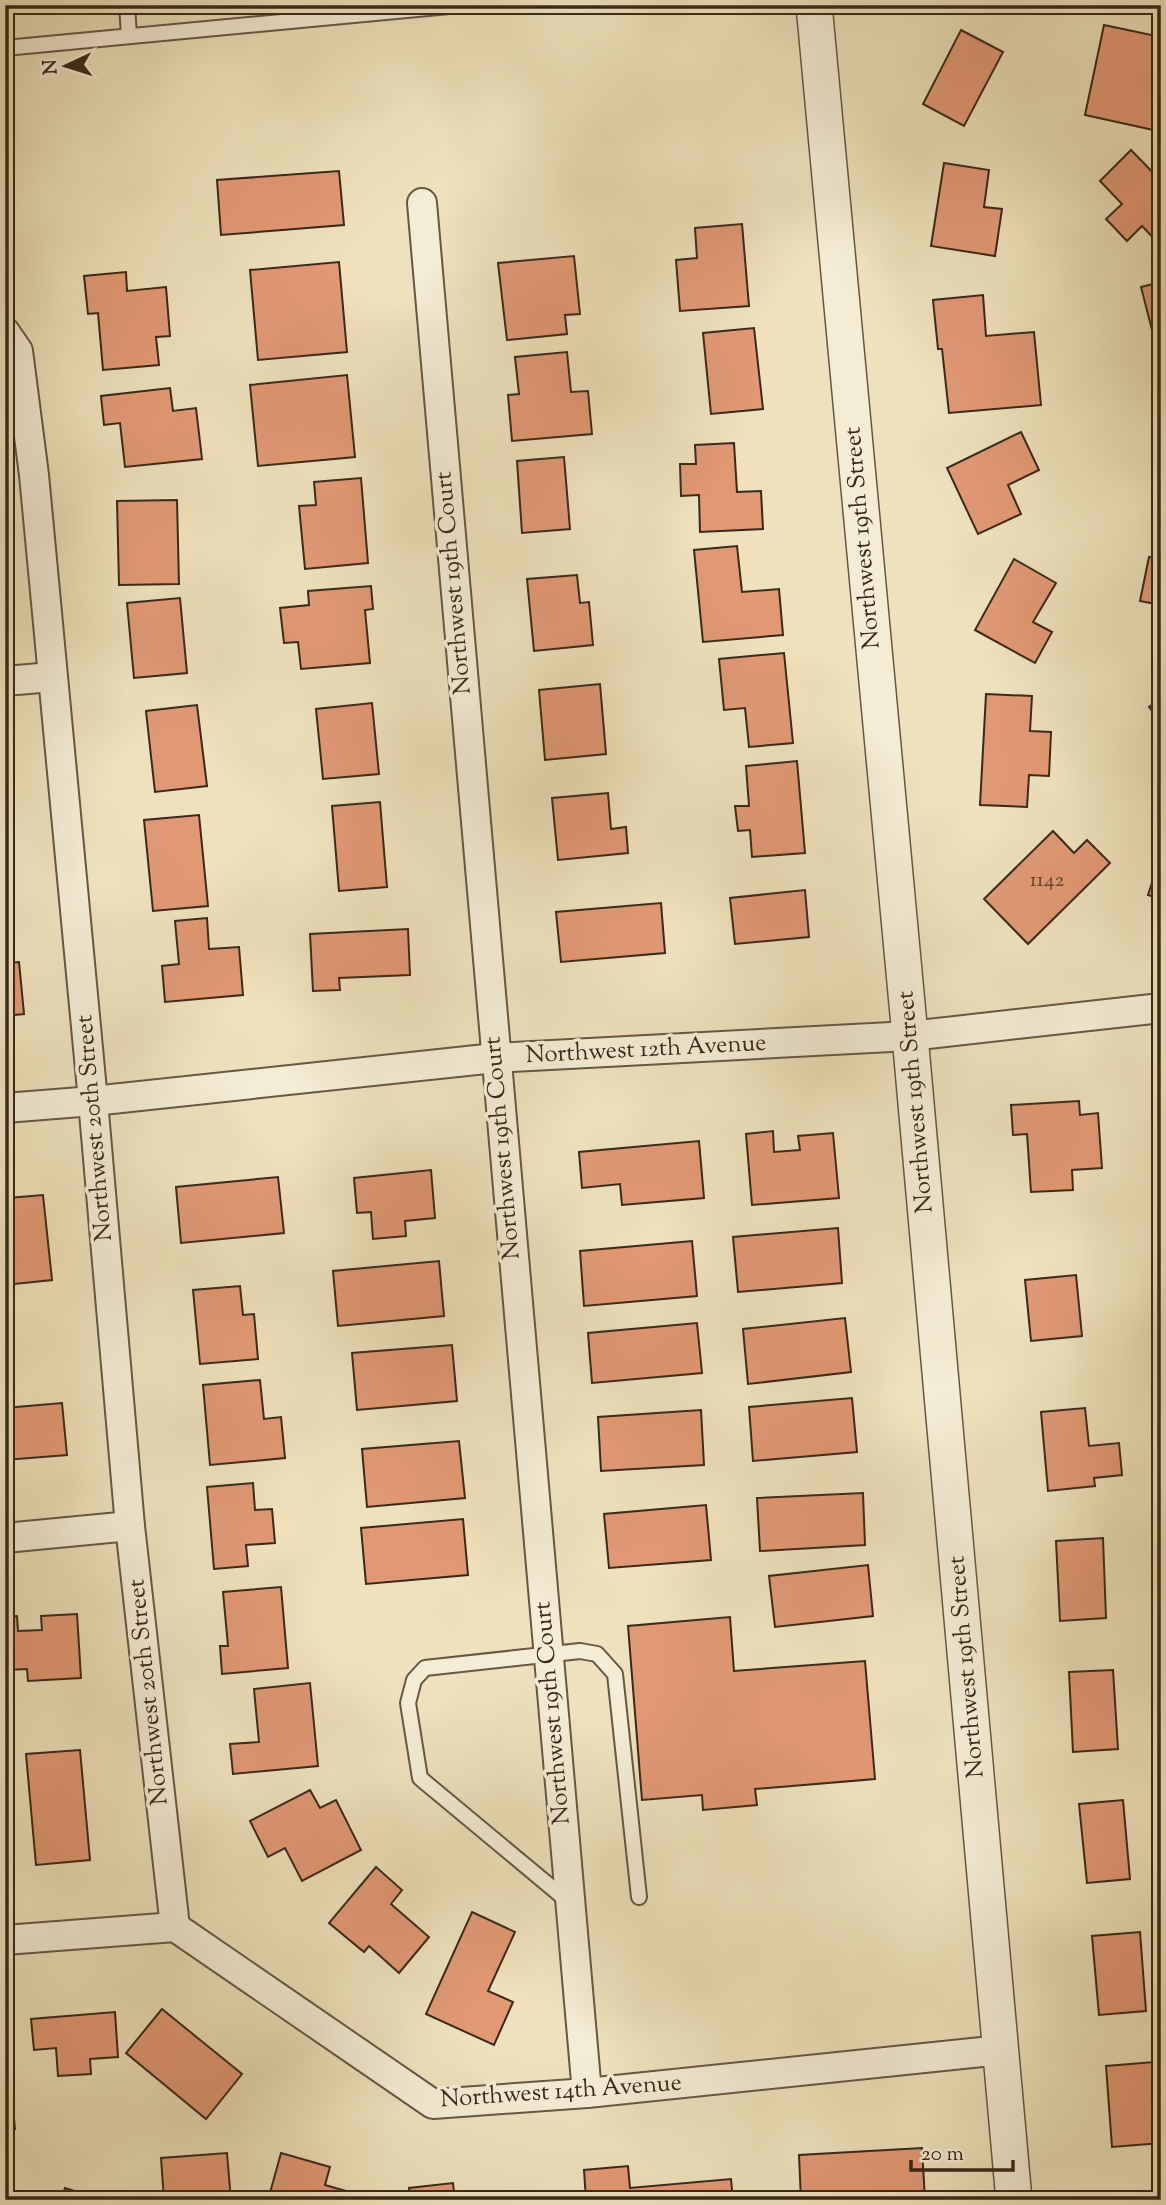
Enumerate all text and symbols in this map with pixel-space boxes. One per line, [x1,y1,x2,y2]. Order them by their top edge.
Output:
north arrow [32,32,102,102]
text: N [38,59,66,76]
street label: Northwest 19th Street [836,425,890,651]
street label: Northwest 19th Court [427,470,481,696]
house number: 1142 [1030,866,1065,896]
street label: Northwest 19th Street [889,989,943,1215]
street label: Northwest 20th Street [68,1013,122,1243]
street label: Northwest 12th Avenue [525,1027,767,1073]
street label: Northwest 19th Court [476,1035,530,1261]
street label: Northwest 19th Street [940,1554,994,1780]
street label: Northwest 20th Street [120,1577,178,1807]
street label: Northwest 19th Court [526,1600,580,1826]
street label: Northwest 14th Avenue [439,2067,683,2117]
scale bar [911,2128,1012,2172]
text: 20 m [921,2140,964,2170]

